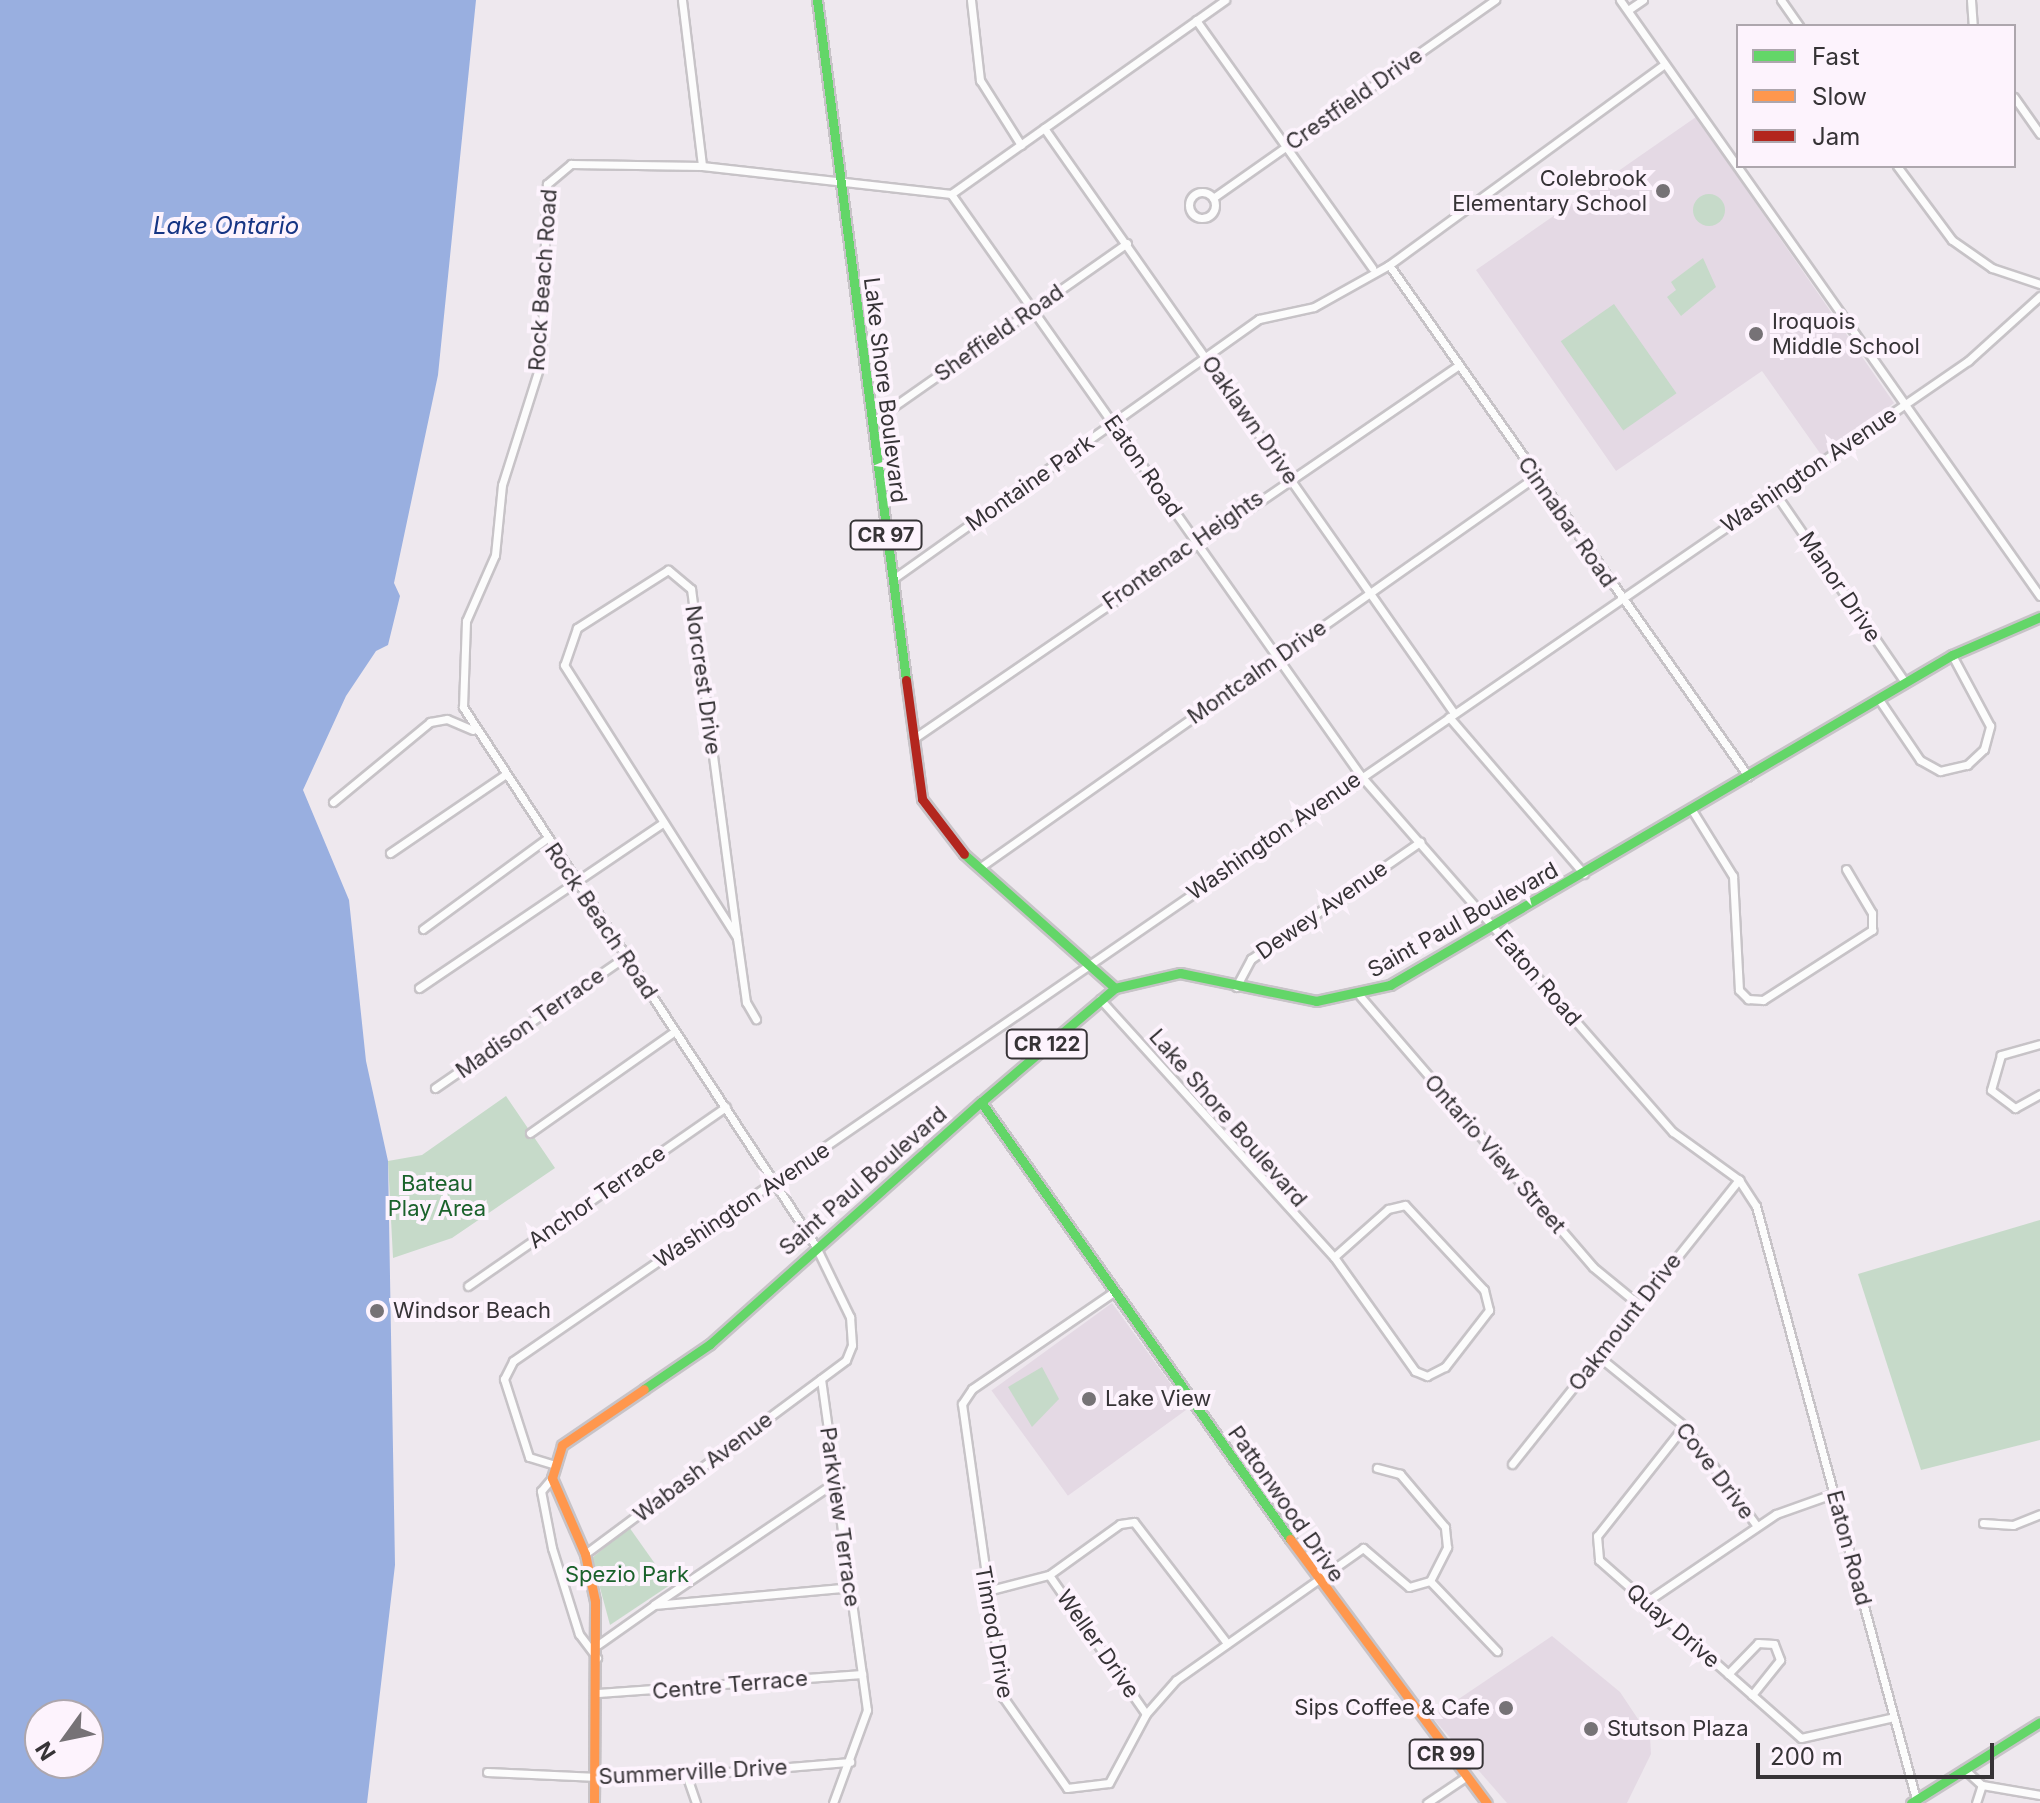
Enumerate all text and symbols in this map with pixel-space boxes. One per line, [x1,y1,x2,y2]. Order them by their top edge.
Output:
legend [1736,24,2016,168]
street label: Crestfield Drive [1281,42,1427,156]
text: Fast [1812,42,1860,71]
text: Slow [1812,82,1867,111]
text: Jam [1812,122,1860,151]
place label: Colebrook Elementary School [1452,165,1647,216]
marker: Colebrook Elementary School [1654,182,1672,200]
street label: Rock Beach Road [523,188,563,372]
water label: Lake Ontario [153,212,299,240]
street label: Lake Shore Boulevard [858,276,912,504]
street label: Sheffield Road [929,279,1069,387]
place label: Iroquois Middle School [1772,308,1920,360]
marker: Iroquois Middle School [1747,325,1765,343]
street label: Oaklawn Drive [1196,351,1304,489]
street label: Washington Avenue [1716,401,1902,539]
street label: Eaton Road [1098,410,1188,522]
street label: Montaine Park [961,429,1099,537]
street label: Cinnabar Road [1512,452,1622,592]
street label: Frontenac Heights [1098,485,1268,615]
road number: CR 97 [848,519,924,551]
street label: Manor Drive [1793,527,1887,647]
street label: Norcrest Drive [679,604,727,756]
street label: Montcalm Drive [1182,614,1332,730]
street label: Washington Avenue [1182,766,1366,906]
street label: Rock Beach Road [539,838,663,1004]
street label: Dewey Avenue [1251,855,1393,965]
street label: Saint Paul Boulevard [1363,857,1563,983]
street label: Eaton Road [1489,925,1587,1031]
street label: Madison Terrace [451,962,609,1084]
street label: Lake Shore Boulevard [1144,1024,1312,1212]
road number: CR 122 [1005,1028,1089,1060]
street label: Ontario View Street [1419,1069,1571,1239]
street label: Saint Paul Boulevard [774,1101,952,1261]
street label: Washington Avenue [649,1136,835,1274]
street label: Anchor Terrace [523,1140,671,1254]
park label: Bateau Play Area [388,1170,486,1222]
street label: Oakmount Drive [1563,1248,1687,1396]
place label: Windsor Beach [393,1298,551,1324]
marker: Windsor Beach [368,1302,386,1320]
place label: Lake View [1105,1386,1211,1412]
marker: Lake View [1080,1390,1098,1408]
street label: Wabash Avenue [628,1406,778,1528]
street label: Cove Drive [1670,1417,1760,1525]
street label: Pattonwood Drive [1222,1421,1350,1587]
street label: Parkview Terrace [814,1425,866,1609]
street label: Eaton Road [1821,1488,1877,1608]
park label: Spezio Park [565,1562,689,1588]
street label: Timrod Drive [969,1564,1019,1700]
street label: Quay Drive [1621,1578,1725,1674]
street label: Weller Drive [1051,1585,1145,1703]
street label: Centre Terrace [651,1665,809,1705]
place label: Sips Coffee & Cafe [1294,1695,1490,1721]
north arrow [24,1699,104,1779]
marker: Sips Coffee & Cafe [1497,1699,1515,1717]
place label: Stutson Plaza [1607,1716,1749,1742]
marker: Stutson Plaza [1582,1720,1600,1738]
scale bar [1760,1727,1998,1777]
text: N [30,1737,61,1765]
road number: CR 99 [1408,1738,1484,1770]
text: 200 m [1770,1742,1843,1771]
street label: Summerville Drive [598,1754,788,1790]

